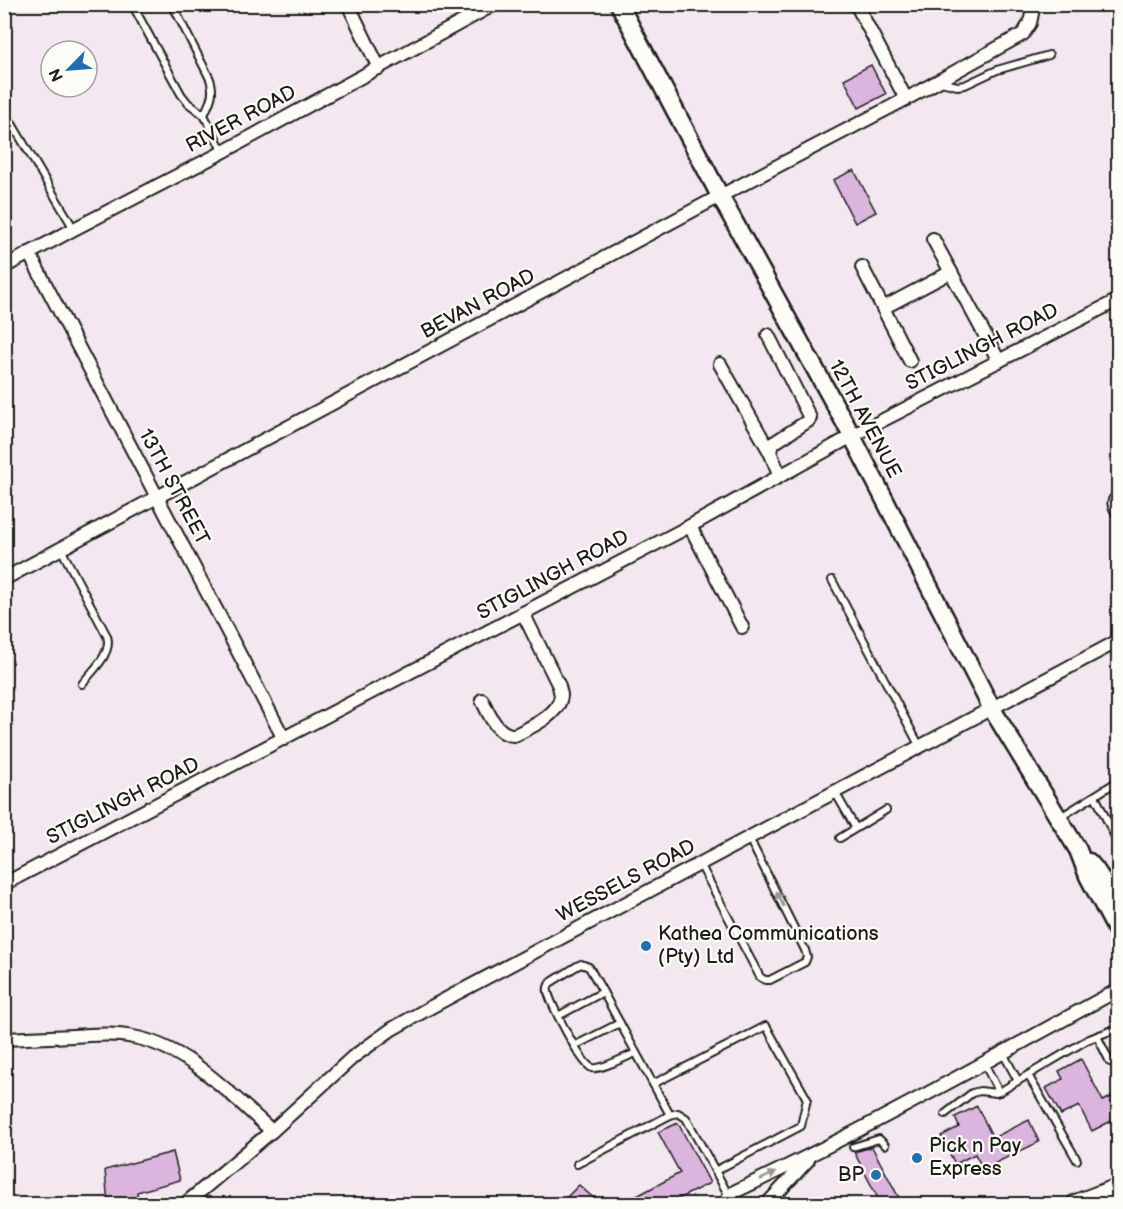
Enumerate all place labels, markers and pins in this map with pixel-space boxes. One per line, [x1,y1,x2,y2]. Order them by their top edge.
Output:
place label: Kathea Communications (Pty) Ltd [658,922,879,969]
marker: Kathea Communications (Pty) Ltd [639,939,653,953]
place label: Pick n Pay Express [929,1134,1021,1181]
marker: Pick n Pay Express [910,1151,924,1165]
place label: BP [838,1163,864,1187]
marker: BP [869,1168,883,1182]

